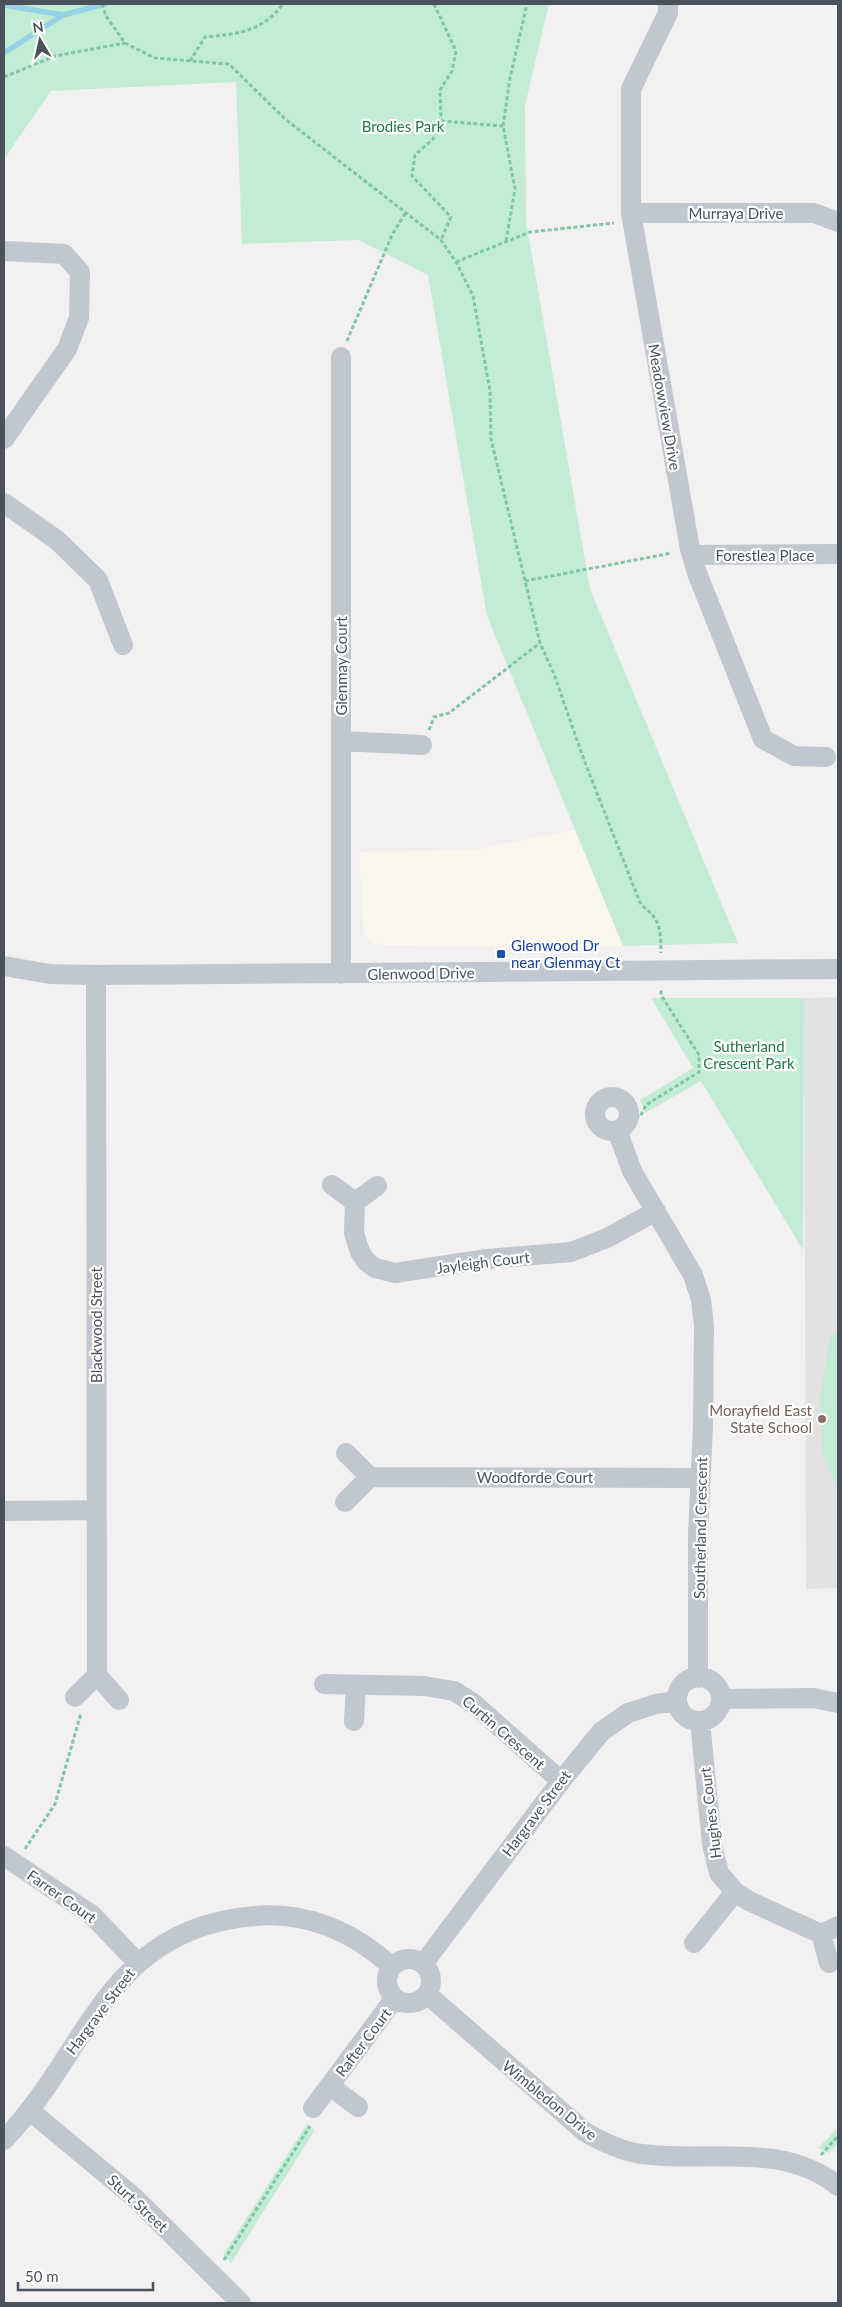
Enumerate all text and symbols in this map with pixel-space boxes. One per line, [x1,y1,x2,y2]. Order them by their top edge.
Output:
north arrow [15,15,65,65]
text: N [31,17,45,36]
park label: Brodies Park [362,117,445,135]
street label: Murraya Drive [689,204,784,222]
street label: Meadowview Drive [645,342,685,472]
street label: Forestlea Place [716,546,815,564]
street label: Glenmay Court [332,616,350,716]
place label: Glenwood Dr near Glenmay Ct [511,936,621,971]
marker: Glenwood Dr near Glenmay Ct [495,948,507,960]
street label: Glenwood Drive [367,963,475,983]
park label: Sutherland Crescent Park [703,1037,795,1072]
street label: Jayleigh Court [435,1247,531,1277]
street label: Blackwood Street [87,1267,105,1383]
place label: Morayfield East State School [709,1401,813,1436]
marker: Morayfield East State School [816,1413,828,1425]
street label: Southerland Crescent [690,1456,710,1599]
street label: Woodforde Court [477,1468,594,1486]
street label: Curtin Crescent [459,1691,549,1773]
street label: Hargrave Street [498,1766,575,1860]
street label: Hughes Court [695,1766,725,1860]
street label: Farrer Court [24,1866,100,1927]
street label: Hargrave Street [62,1964,139,2058]
street label: Rafter Court [331,2004,395,2080]
street label: Wimbledon Drive [499,2056,601,2144]
street label: Sturt Street [104,2171,172,2236]
scale bar [18,2260,152,2292]
text: 50 m [25,2267,59,2285]

